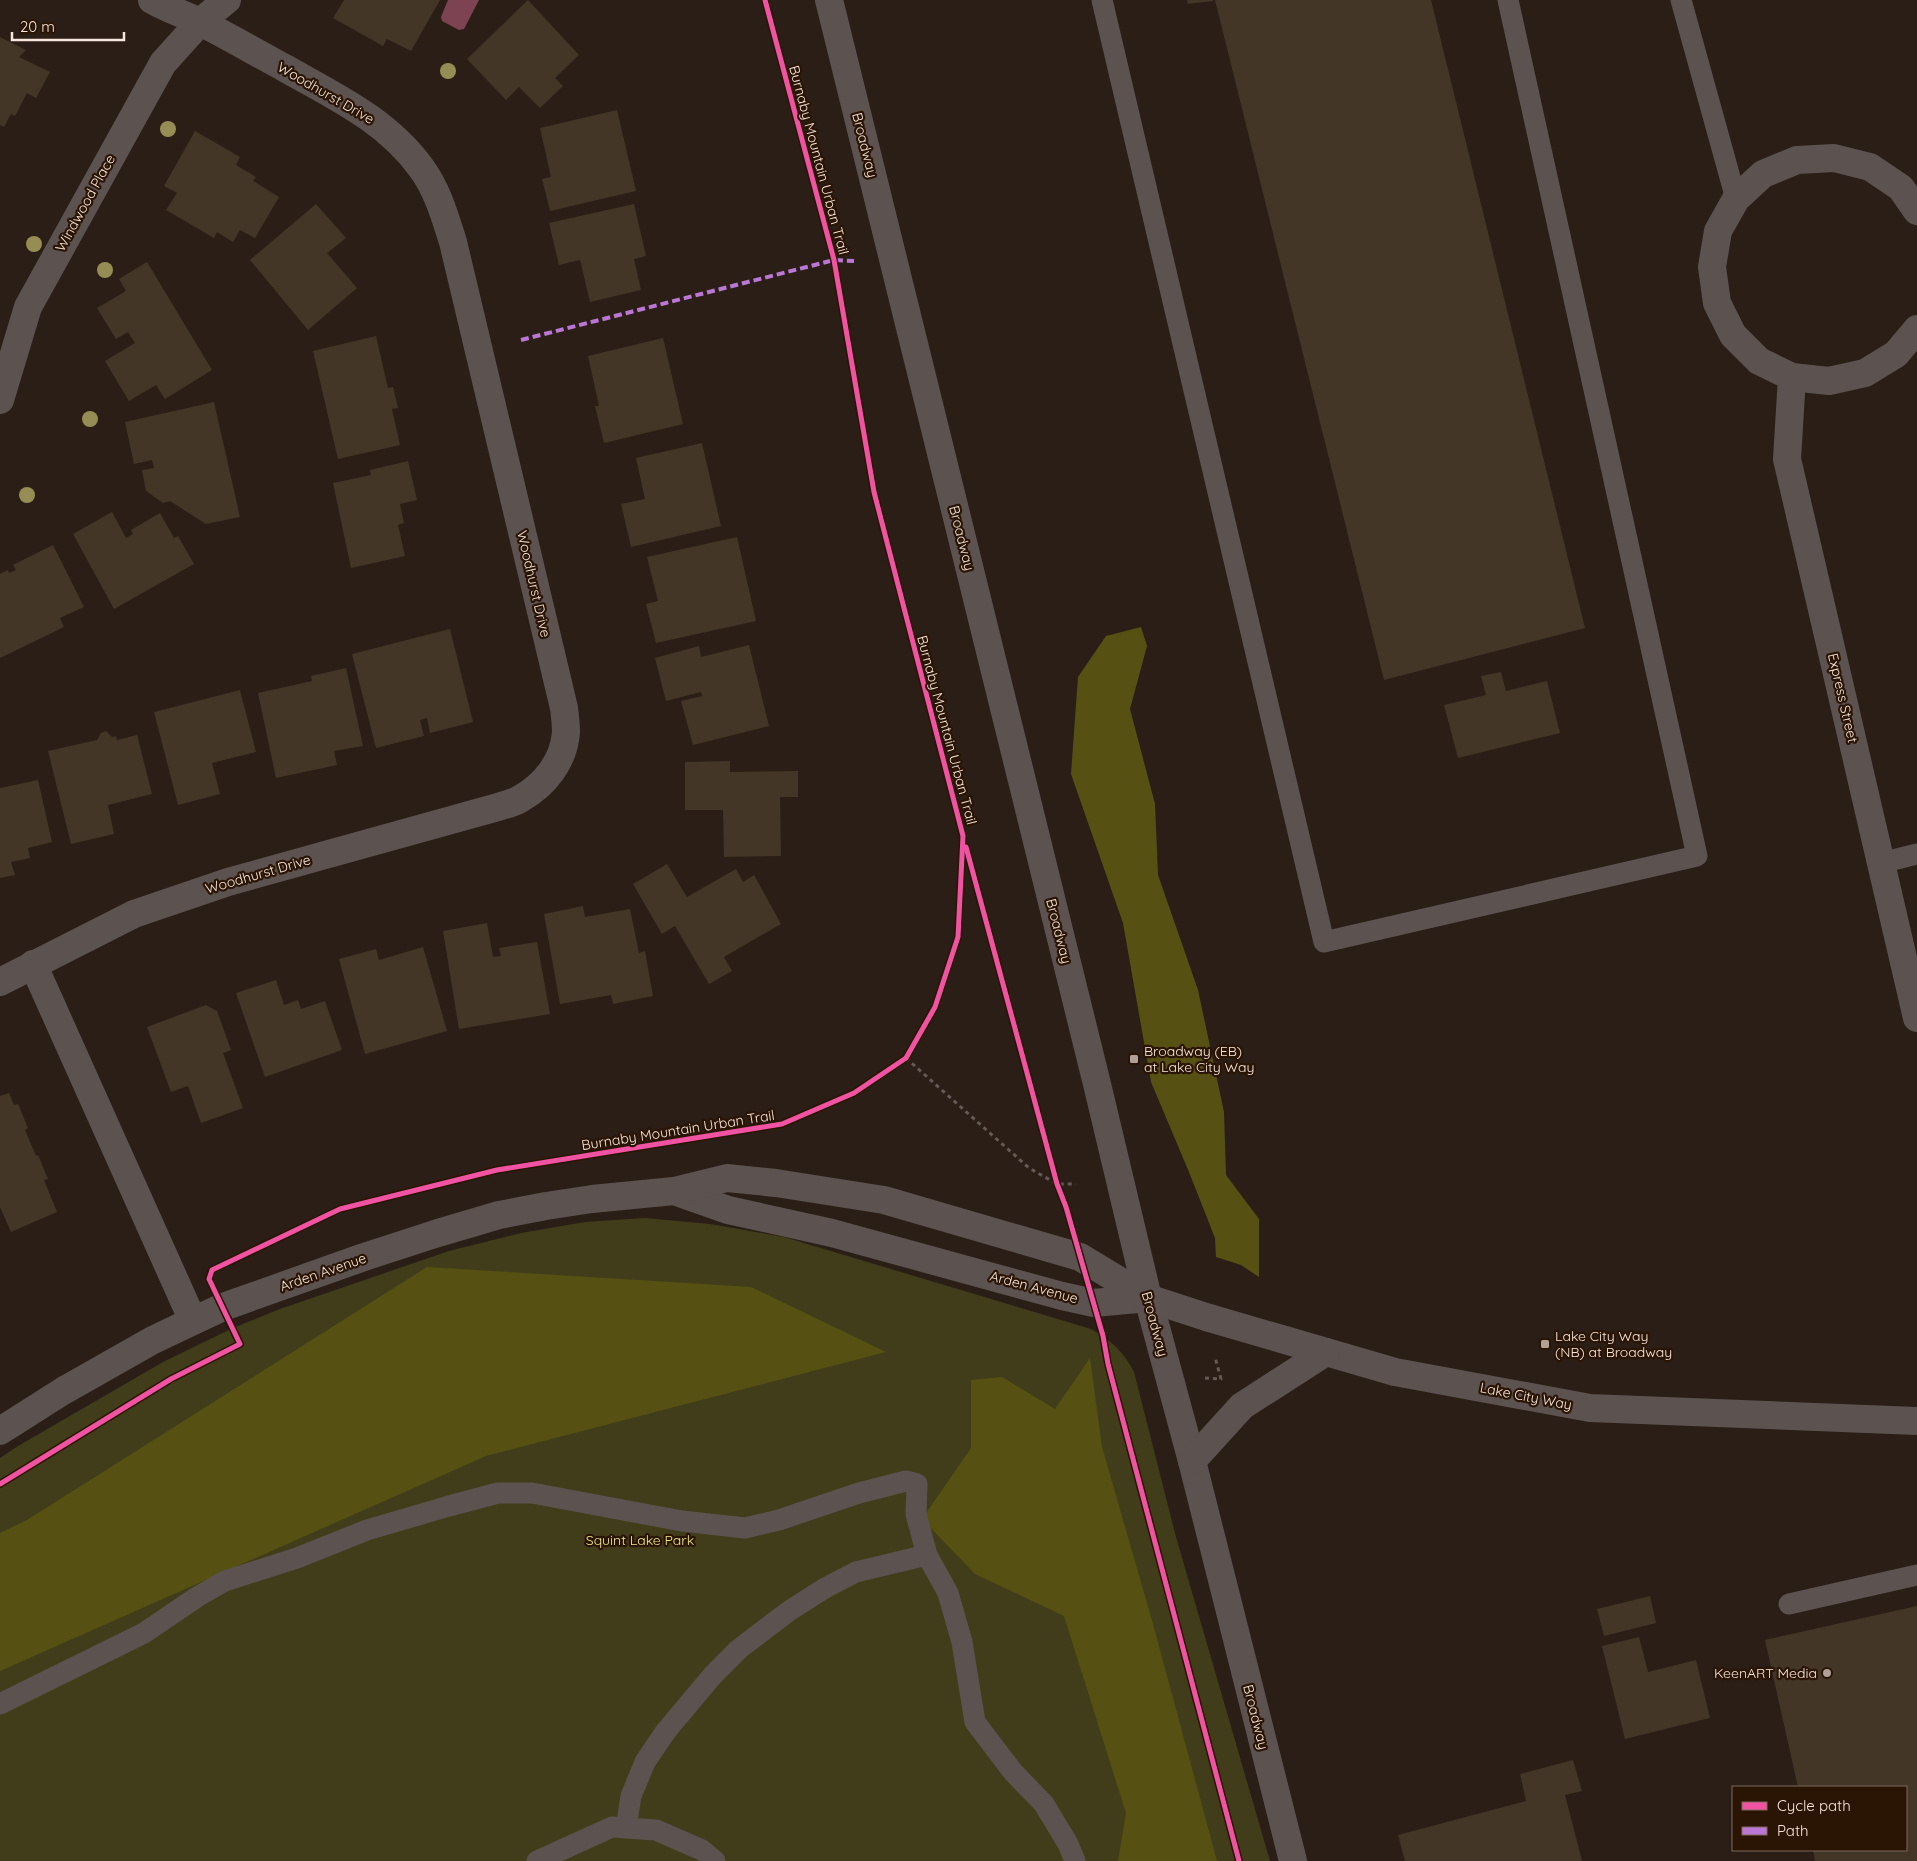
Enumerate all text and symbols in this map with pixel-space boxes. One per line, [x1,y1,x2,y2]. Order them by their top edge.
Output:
scale bar [12,10,125,42]
text: 20 m [20,17,55,36]
street label: Woodhurst Drive [274,58,378,128]
street label: Burnaby Mountain Urban Trail [785,63,853,257]
street label: Broadway [848,110,882,180]
street label: Windwood Place [51,151,119,255]
street label: Broadway [945,503,979,573]
street label: Woodhurst Drive [513,529,555,639]
street label: Burnaby Mountain Urban Trail [913,633,981,827]
street label: Express Street [1824,651,1862,745]
street label: Woodhurst Drive [203,850,313,898]
street label: Broadway [1042,896,1076,966]
place label: Broadway (EB) at Lake City Way [1144,1042,1254,1076]
marker: Broadway (EB) at Lake City Way [1128,1053,1140,1065]
street label: Burnaby Mountain Urban Trail [580,1106,776,1154]
street label: Arden Avenue [277,1249,369,1295]
street label: Arden Avenue [988,1267,1080,1307]
street label: Broadway [1138,1289,1172,1359]
place label: Lake City Way (NB) at Broadway [1555,1327,1672,1361]
marker: Lake City Way (NB) at Broadway [1539,1338,1551,1350]
street label: Lake City Way [1478,1378,1574,1414]
park label: Squint Lake Park [586,1531,694,1549]
place label: KeenART Media [1714,1664,1817,1682]
marker: KeenART Media [1821,1667,1833,1679]
street label: Broadway [1239,1682,1273,1752]
legend [1732,1786,1907,1851]
text: Cycle path [1777,1796,1851,1815]
text: Path [1777,1821,1809,1840]

